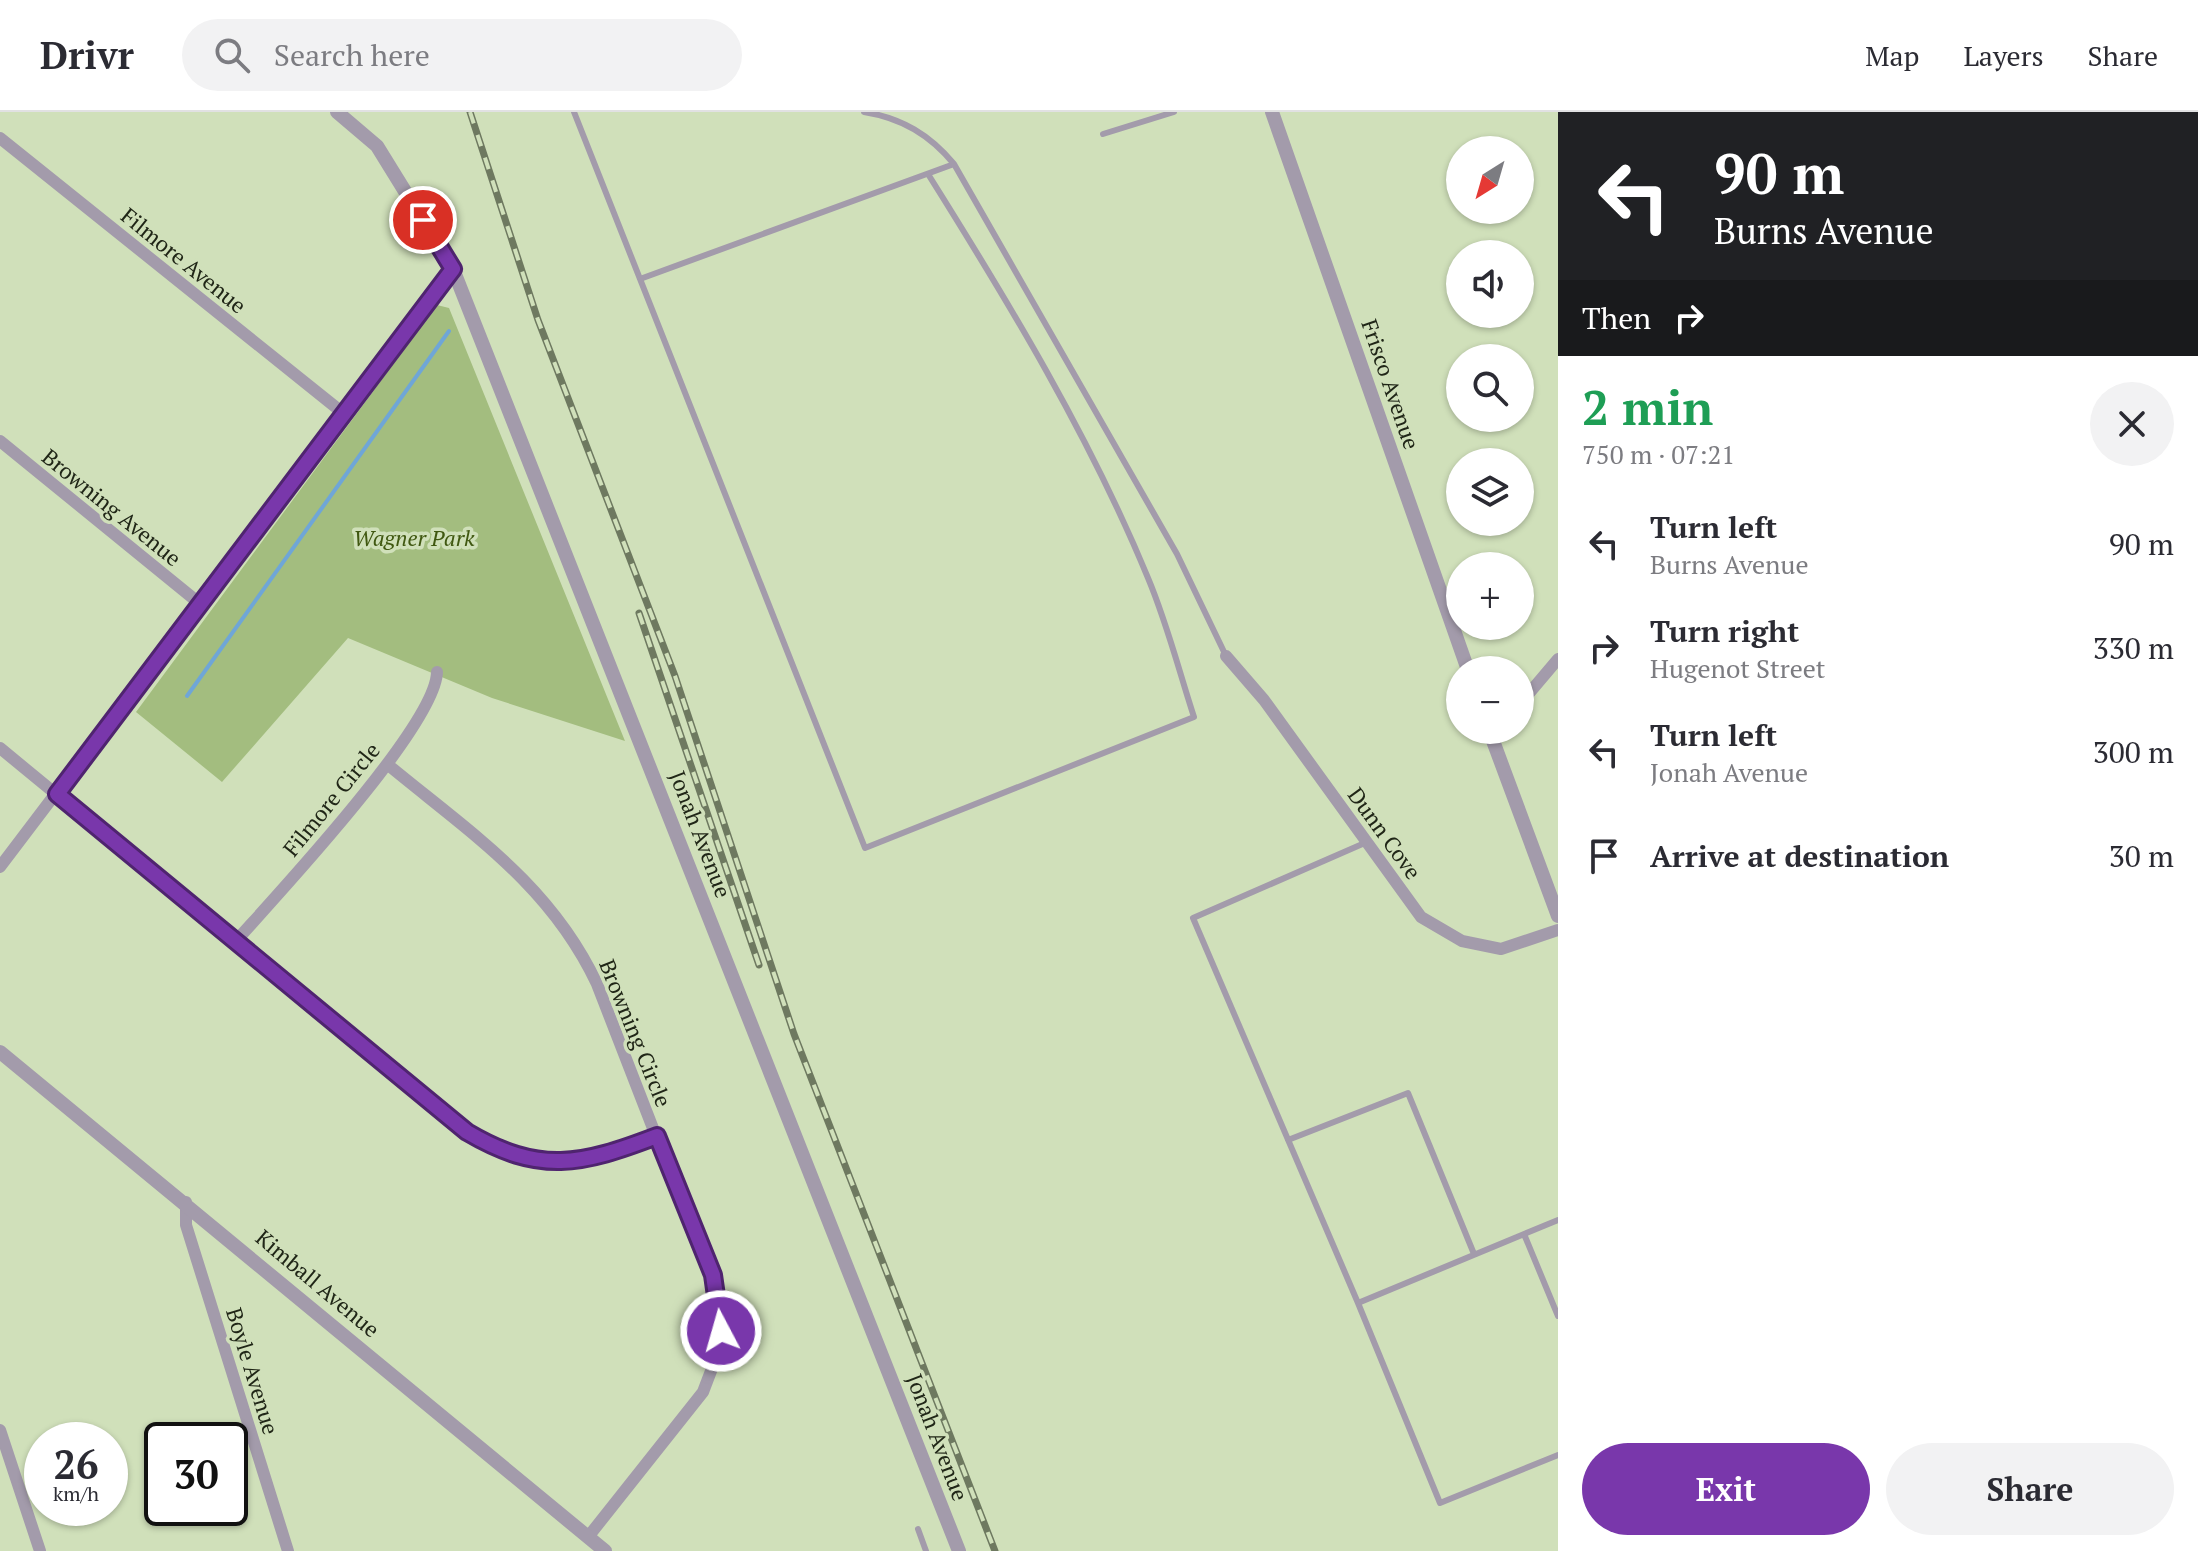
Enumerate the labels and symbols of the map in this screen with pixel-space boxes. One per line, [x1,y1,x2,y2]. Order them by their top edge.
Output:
north arrow [1446,136,1534,224]
pin [389,186,457,254]
street label: Filmore Avenue [115,201,253,319]
street label: Frisco Avenue [1355,315,1427,453]
street label: Browning Avenue [36,442,188,572]
park label: Wagner Park [353,523,475,552]
street label: Filmore Circle [276,736,386,862]
street label: Jonah Avenue [664,766,738,902]
street label: Dunn Cove [1342,781,1428,885]
street label: Browning Circle [593,955,679,1111]
street label: Kimball Avenue [250,1223,386,1343]
position arrow [679,1289,763,1373]
street label: Boyle Avenue [220,1304,286,1438]
street label: Jonah Avenue [901,1369,975,1505]
speed limit sign: 30 [144,1422,248,1526]

